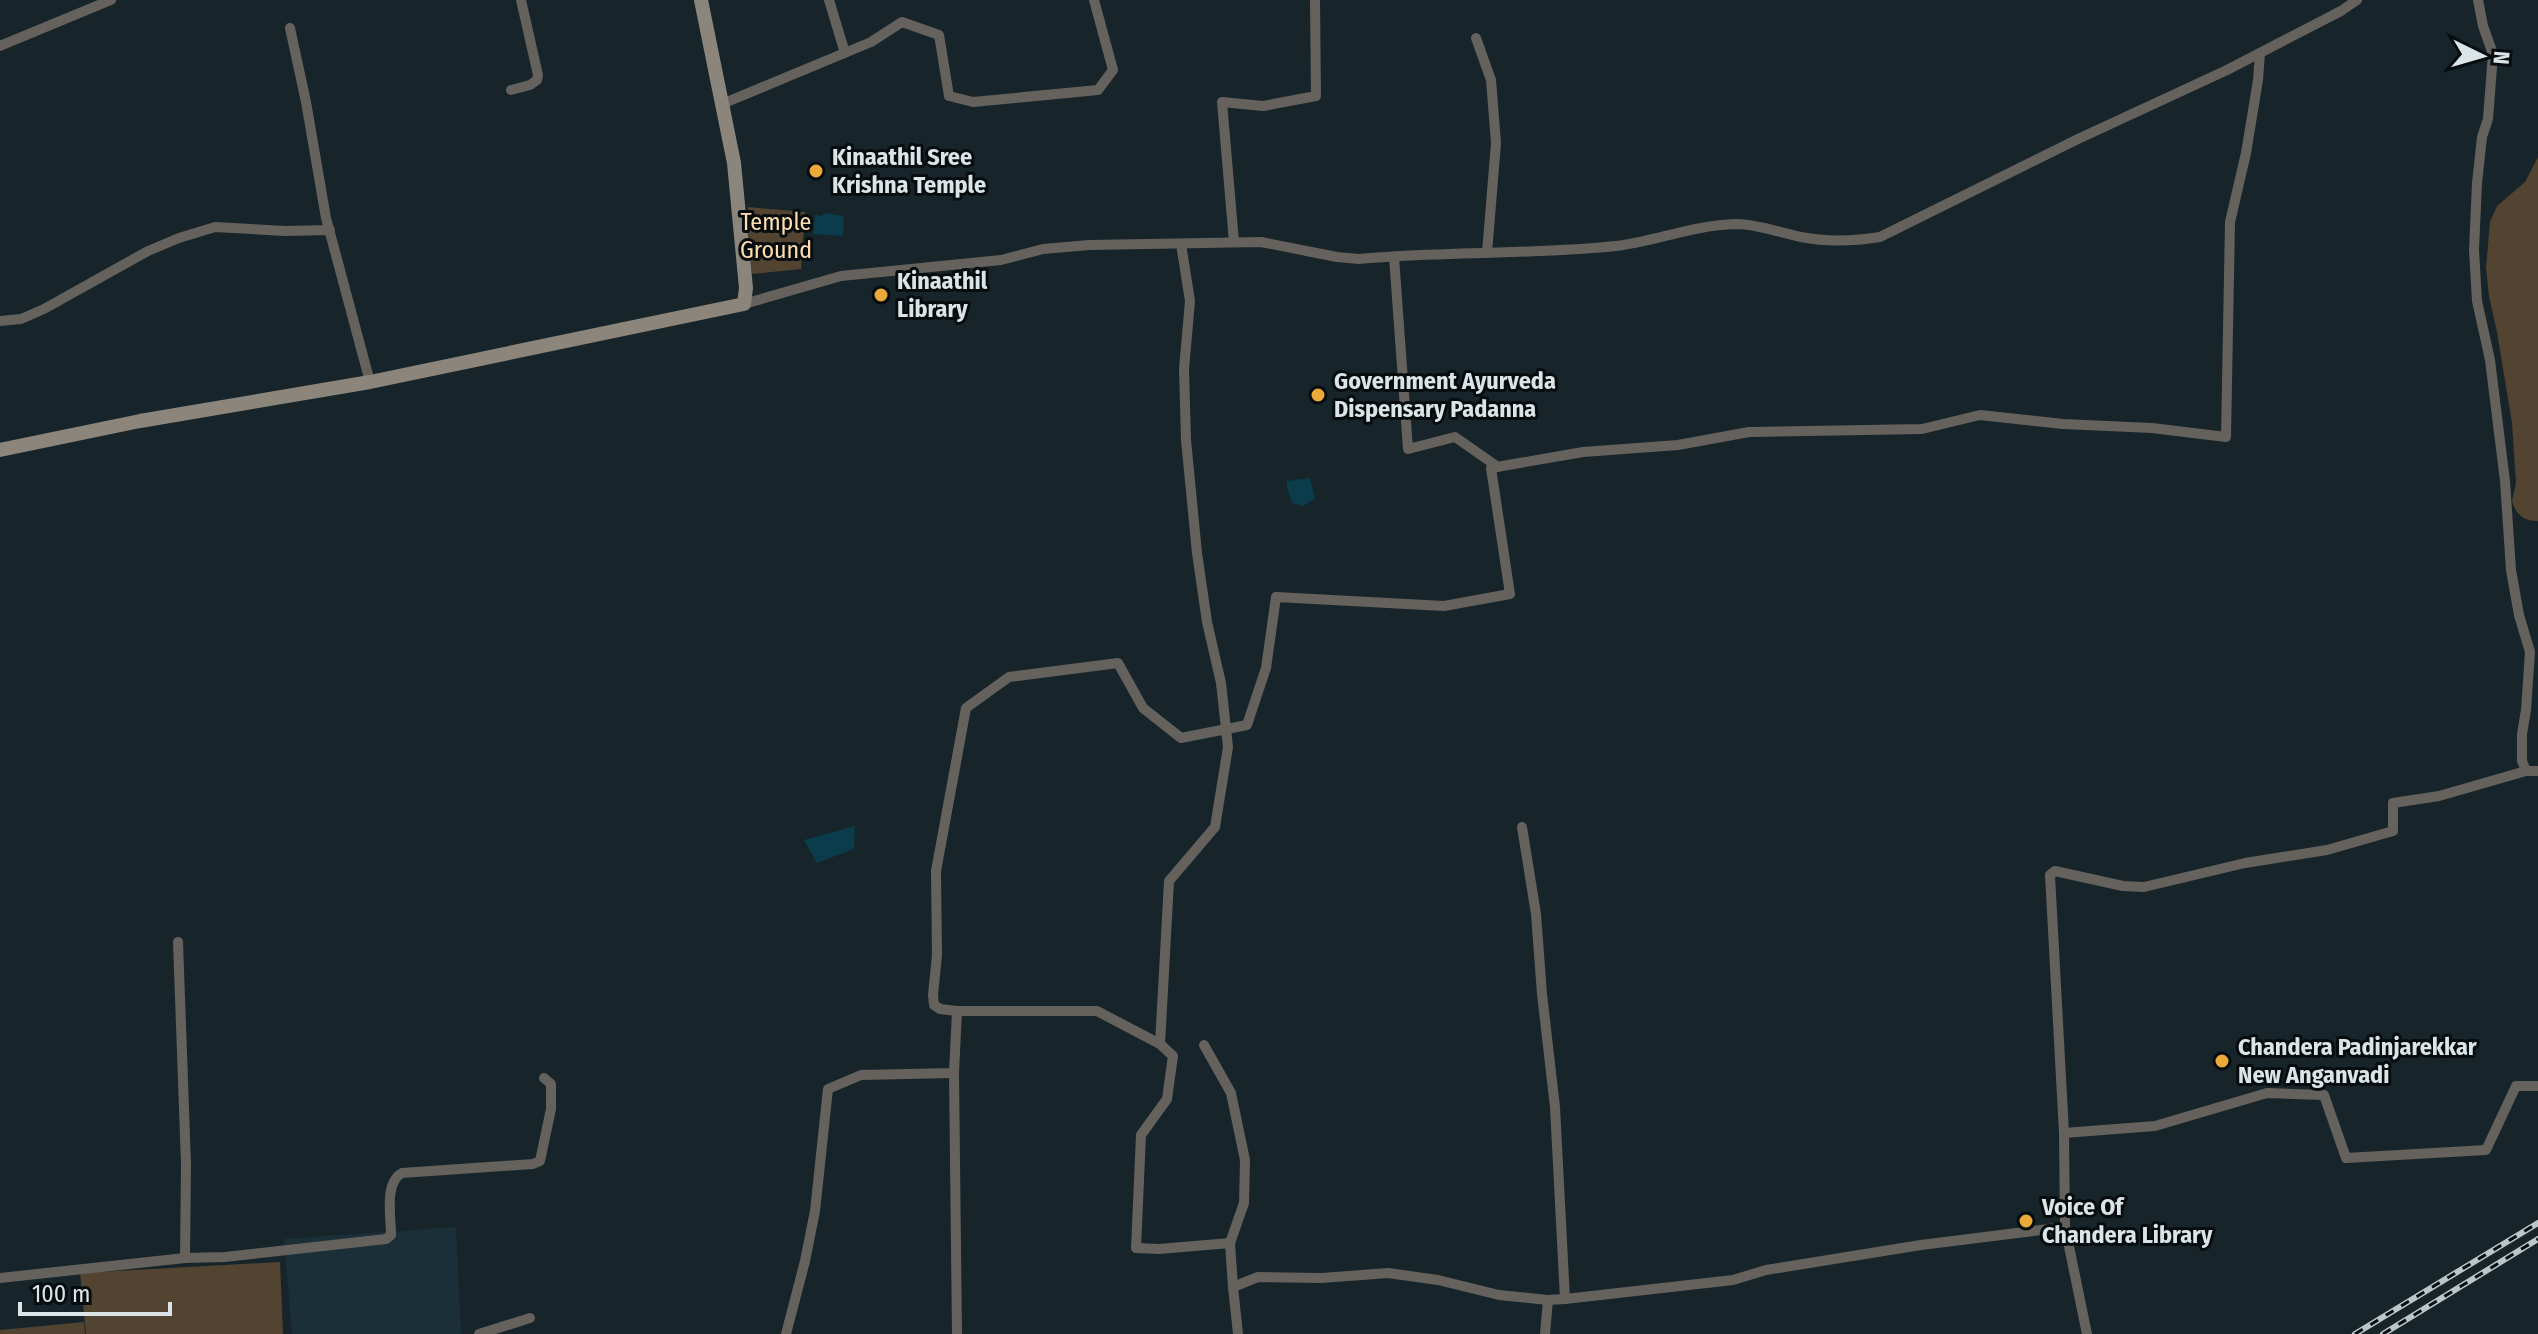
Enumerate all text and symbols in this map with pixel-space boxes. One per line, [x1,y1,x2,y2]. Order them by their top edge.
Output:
north arrow [2442,16,2522,96]
text: N [2487,50,2515,65]
place label: Kinaathil Sree Krishna Temple [832,143,986,199]
marker: Kinaathil Sree Krishna Temple [807,162,825,180]
park label: Temple Ground [740,208,812,264]
place label: Kinaathil Library [897,267,988,323]
marker: Kinaathil Library [872,286,890,304]
place label: Government Ayurveda Dispensary Padanna [1334,367,1556,423]
marker: Government Ayurveda Dispensary Padanna [1309,386,1327,404]
place label: Chandera Padinjarekkar New Anganvadi [2238,1033,2477,1089]
marker: Chandera Padinjarekkar New Anganvadi [2213,1052,2231,1070]
place label: Voice Of Chandera Library [2041,1193,2213,1249]
marker: Voice Of Chandera Library [2017,1212,2035,1230]
scale bar [20,1266,170,1316]
text: 100 m [32,1280,90,1308]

